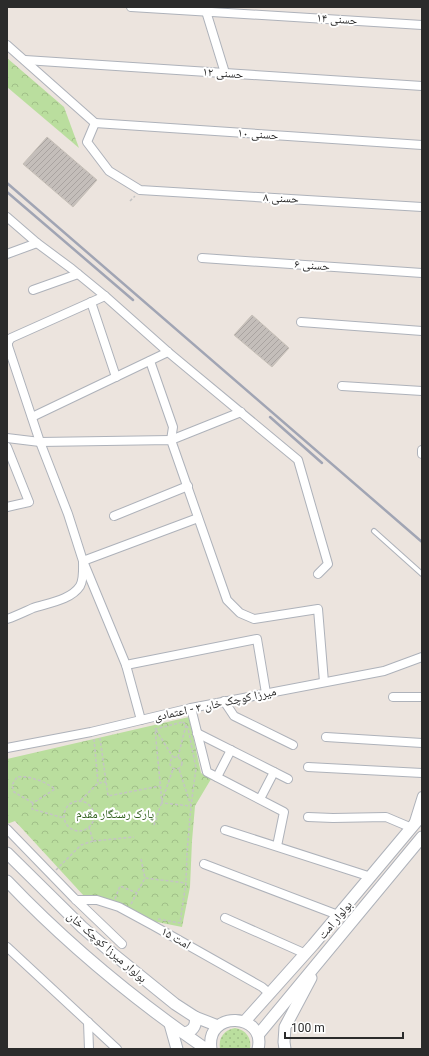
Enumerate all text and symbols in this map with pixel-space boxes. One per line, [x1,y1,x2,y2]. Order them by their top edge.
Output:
street label: حسنی ۱۴ [316,11,358,27]
street label: حسنی ۱۲ [202,65,244,81]
street label: حسنی ۱۰ [237,126,279,142]
street label: حسنی ۸ [263,190,300,206]
street label: حسنی ۶ [294,257,331,273]
street label: میرزا کوچک خان ۳ - اعتمادی [153,684,277,724]
park label: پارک رستگار مقدم [76,807,155,822]
street label: بولوار امت [315,898,355,942]
street label: بولوار میرزا کوچک خان [64,909,150,986]
street label: امت ۱۵ [159,924,193,952]
scale bar [285,1014,403,1040]
text: 100 m [291,1021,325,1035]

